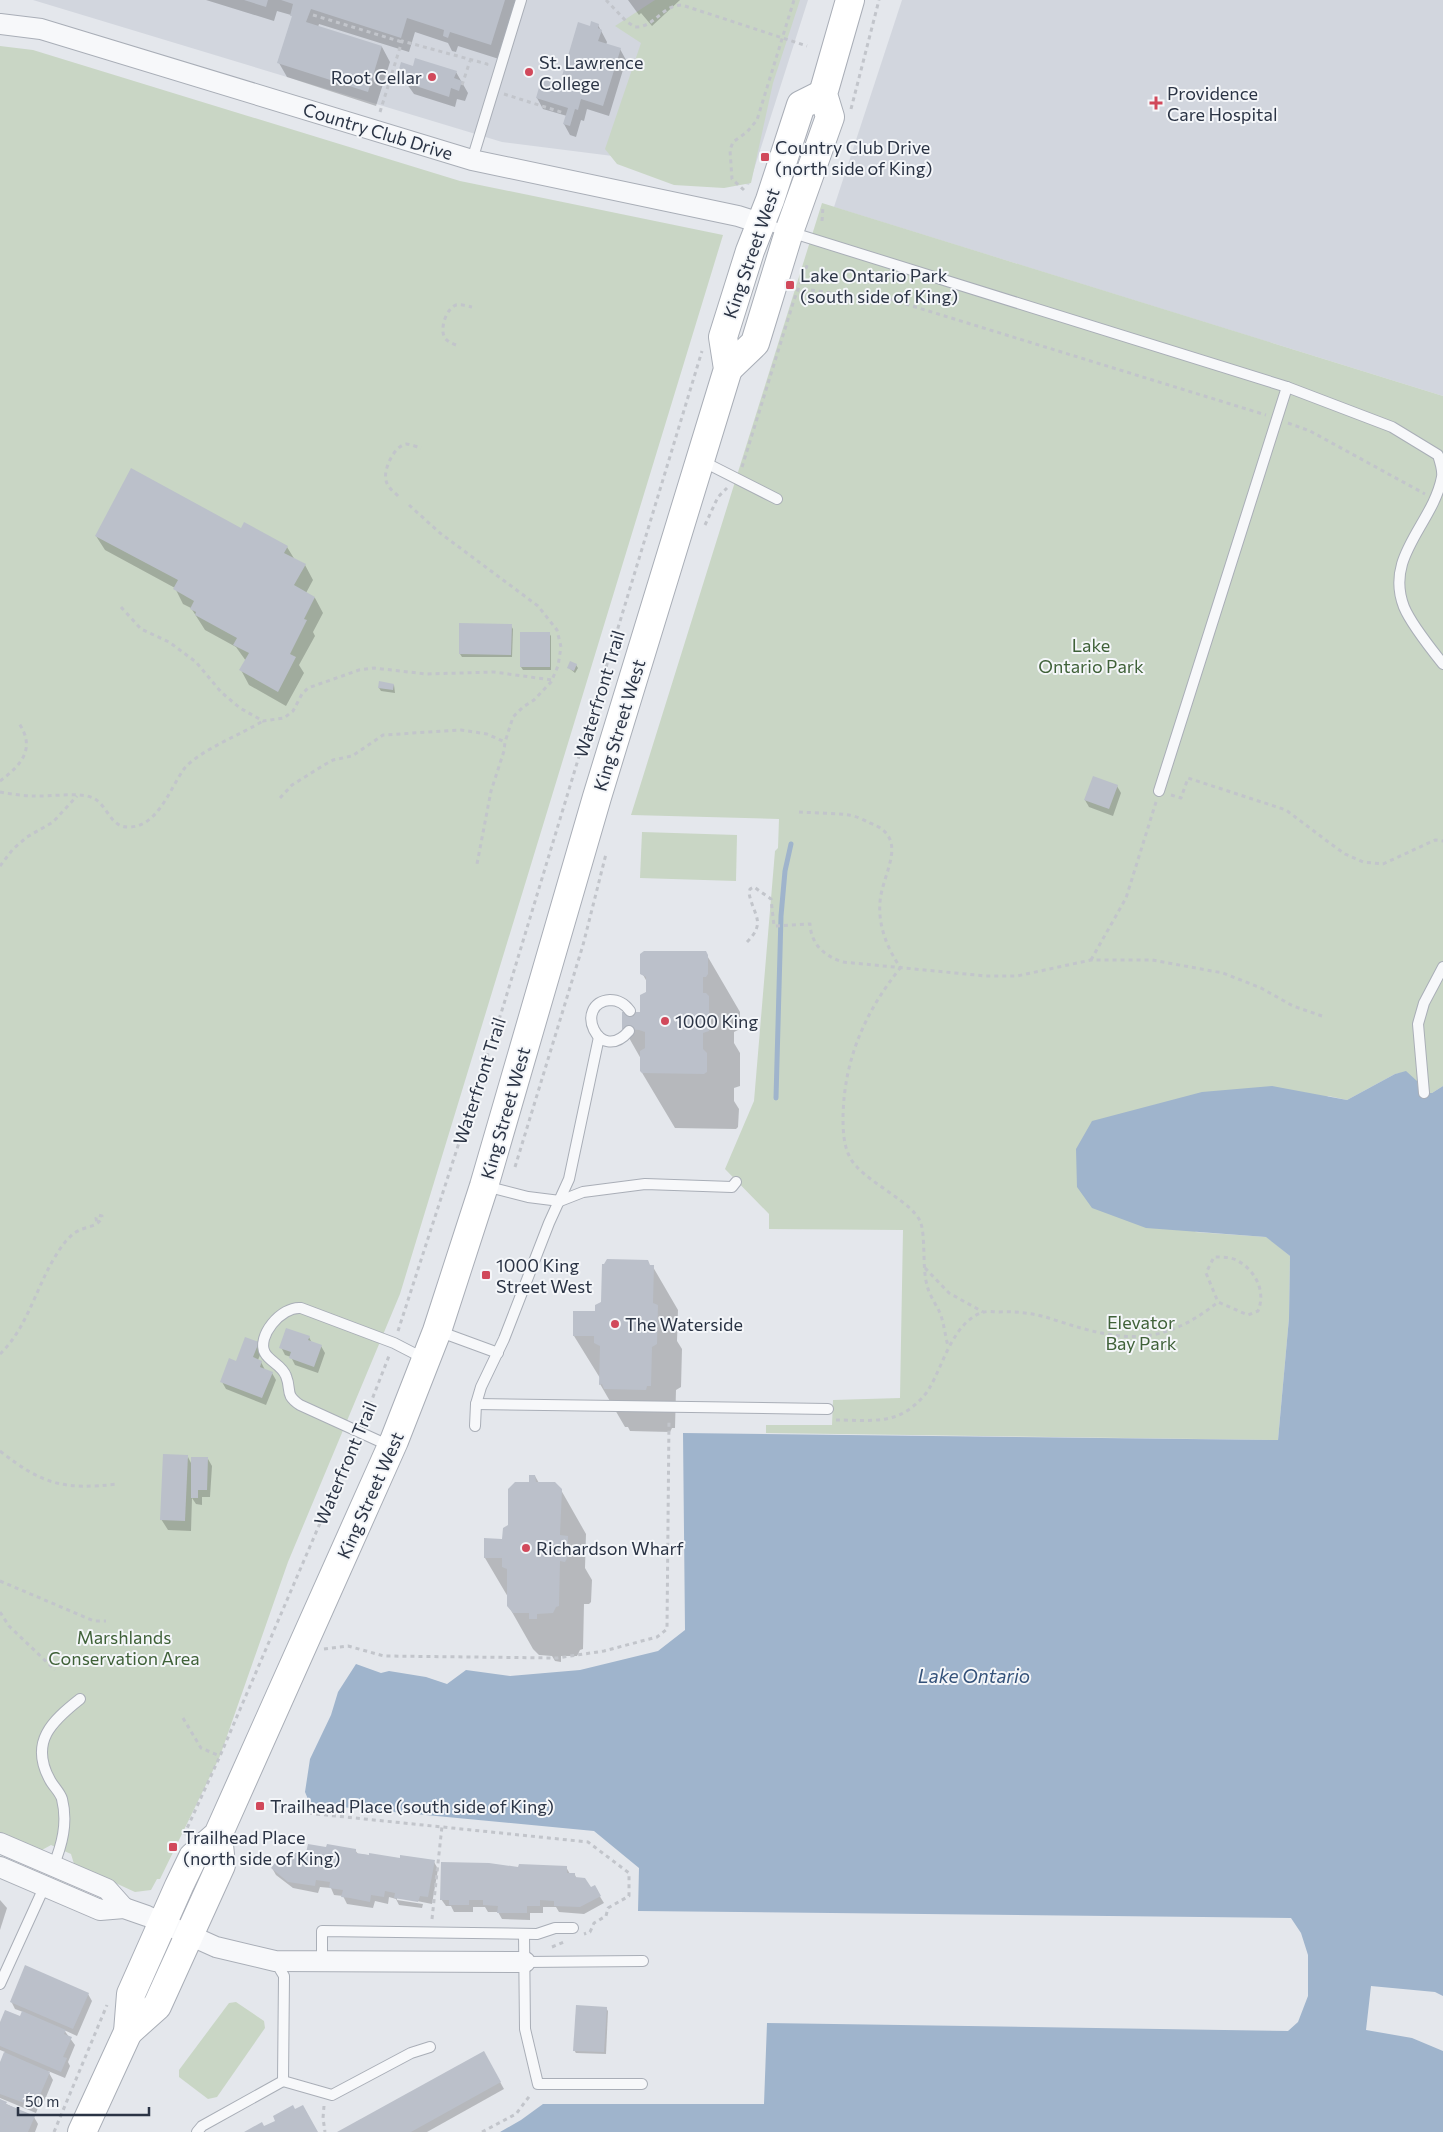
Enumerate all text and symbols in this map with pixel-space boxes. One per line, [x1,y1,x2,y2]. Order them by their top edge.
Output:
place label: St. Lawrence College [539,51,643,94]
place label: Root Cellar [331,66,422,88]
marker: St. Lawrence College [523,66,535,78]
marker: Root Cellar [426,71,438,83]
place label: Providence Care Hospital [1167,82,1277,125]
marker: Providence Care Hospital [1149,96,1163,110]
street label: Country Club Drive [301,98,455,164]
place label: Country Club Drive (north side of King) [775,136,932,179]
marker: Country Club Drive (north side of King) [759,151,771,163]
street label: King Street West [718,185,784,321]
place label: Lake Ontario Park (south side of King) [800,264,958,307]
marker: Lake Ontario Park (south side of King) [784,279,796,291]
street label: Waterfront Trail [569,628,629,760]
park label: Lake Ontario Park [1038,634,1144,677]
street label: King Street West [589,656,649,794]
place label: 1000 King [675,1010,758,1032]
street label: Waterfront Trail [448,1015,510,1147]
marker: 1000 King [659,1015,671,1027]
street label: King Street West [476,1044,534,1182]
place label: 1000 King Street West [496,1254,592,1297]
marker: 1000 King Street West [480,1269,492,1281]
park label: Elevator Bay Park [1105,1311,1177,1354]
place label: The Waterside [625,1313,743,1335]
marker: The Waterside [609,1318,621,1330]
street label: Waterfront Trail [309,1398,381,1528]
street label: King Street West [332,1428,408,1562]
place label: Richardson Wharf [536,1537,685,1559]
marker: Richardson Wharf [520,1542,532,1554]
park label: Marshlands Conservation Area [48,1626,200,1669]
water label: Lake Ontario [918,1664,1030,1687]
place label: Trailhead Place (south side of King) [270,1795,554,1817]
marker: Trailhead Place (south side of King) [254,1800,266,1812]
place label: Trailhead Place (north side of King) [183,1826,340,1869]
marker: Trailhead Place (north side of King) [167,1841,179,1853]
scale bar [18,2084,149,2116]
text: 50 m [25,2092,59,2110]

